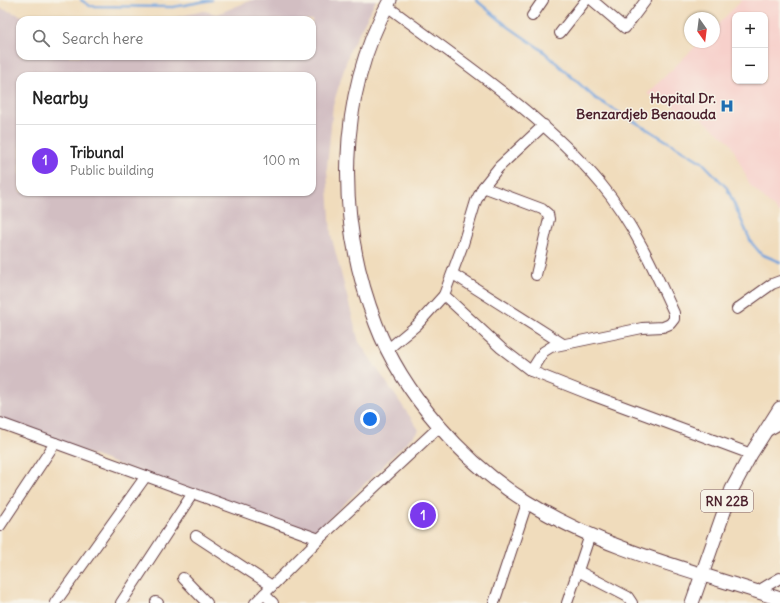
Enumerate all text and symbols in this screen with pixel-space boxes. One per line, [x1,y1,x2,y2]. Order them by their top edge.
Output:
north arrow [684,12,720,48]
map controls [732,12,768,84]
button: + [732,12,768,48]
search box [16,16,316,60]
icon: search [30,27,52,49]
text: Search here [62,29,143,48]
button: − [732,48,768,84]
text: Nearby [32,87,88,109]
place label: Hopital Dr. Benzardjeb Benaouda [576,89,716,123]
hospital icon: Hopital Dr. Benzardjeb Benaouda [719,98,735,114]
text: Tribunal [70,143,124,162]
text: 1 [42,152,48,169]
text: 100 m [263,152,300,169]
text: Public building [70,162,154,179]
your location [360,409,380,429]
road number: RN 22B [701,490,753,512]
pin: 1 [410,500,436,530]

